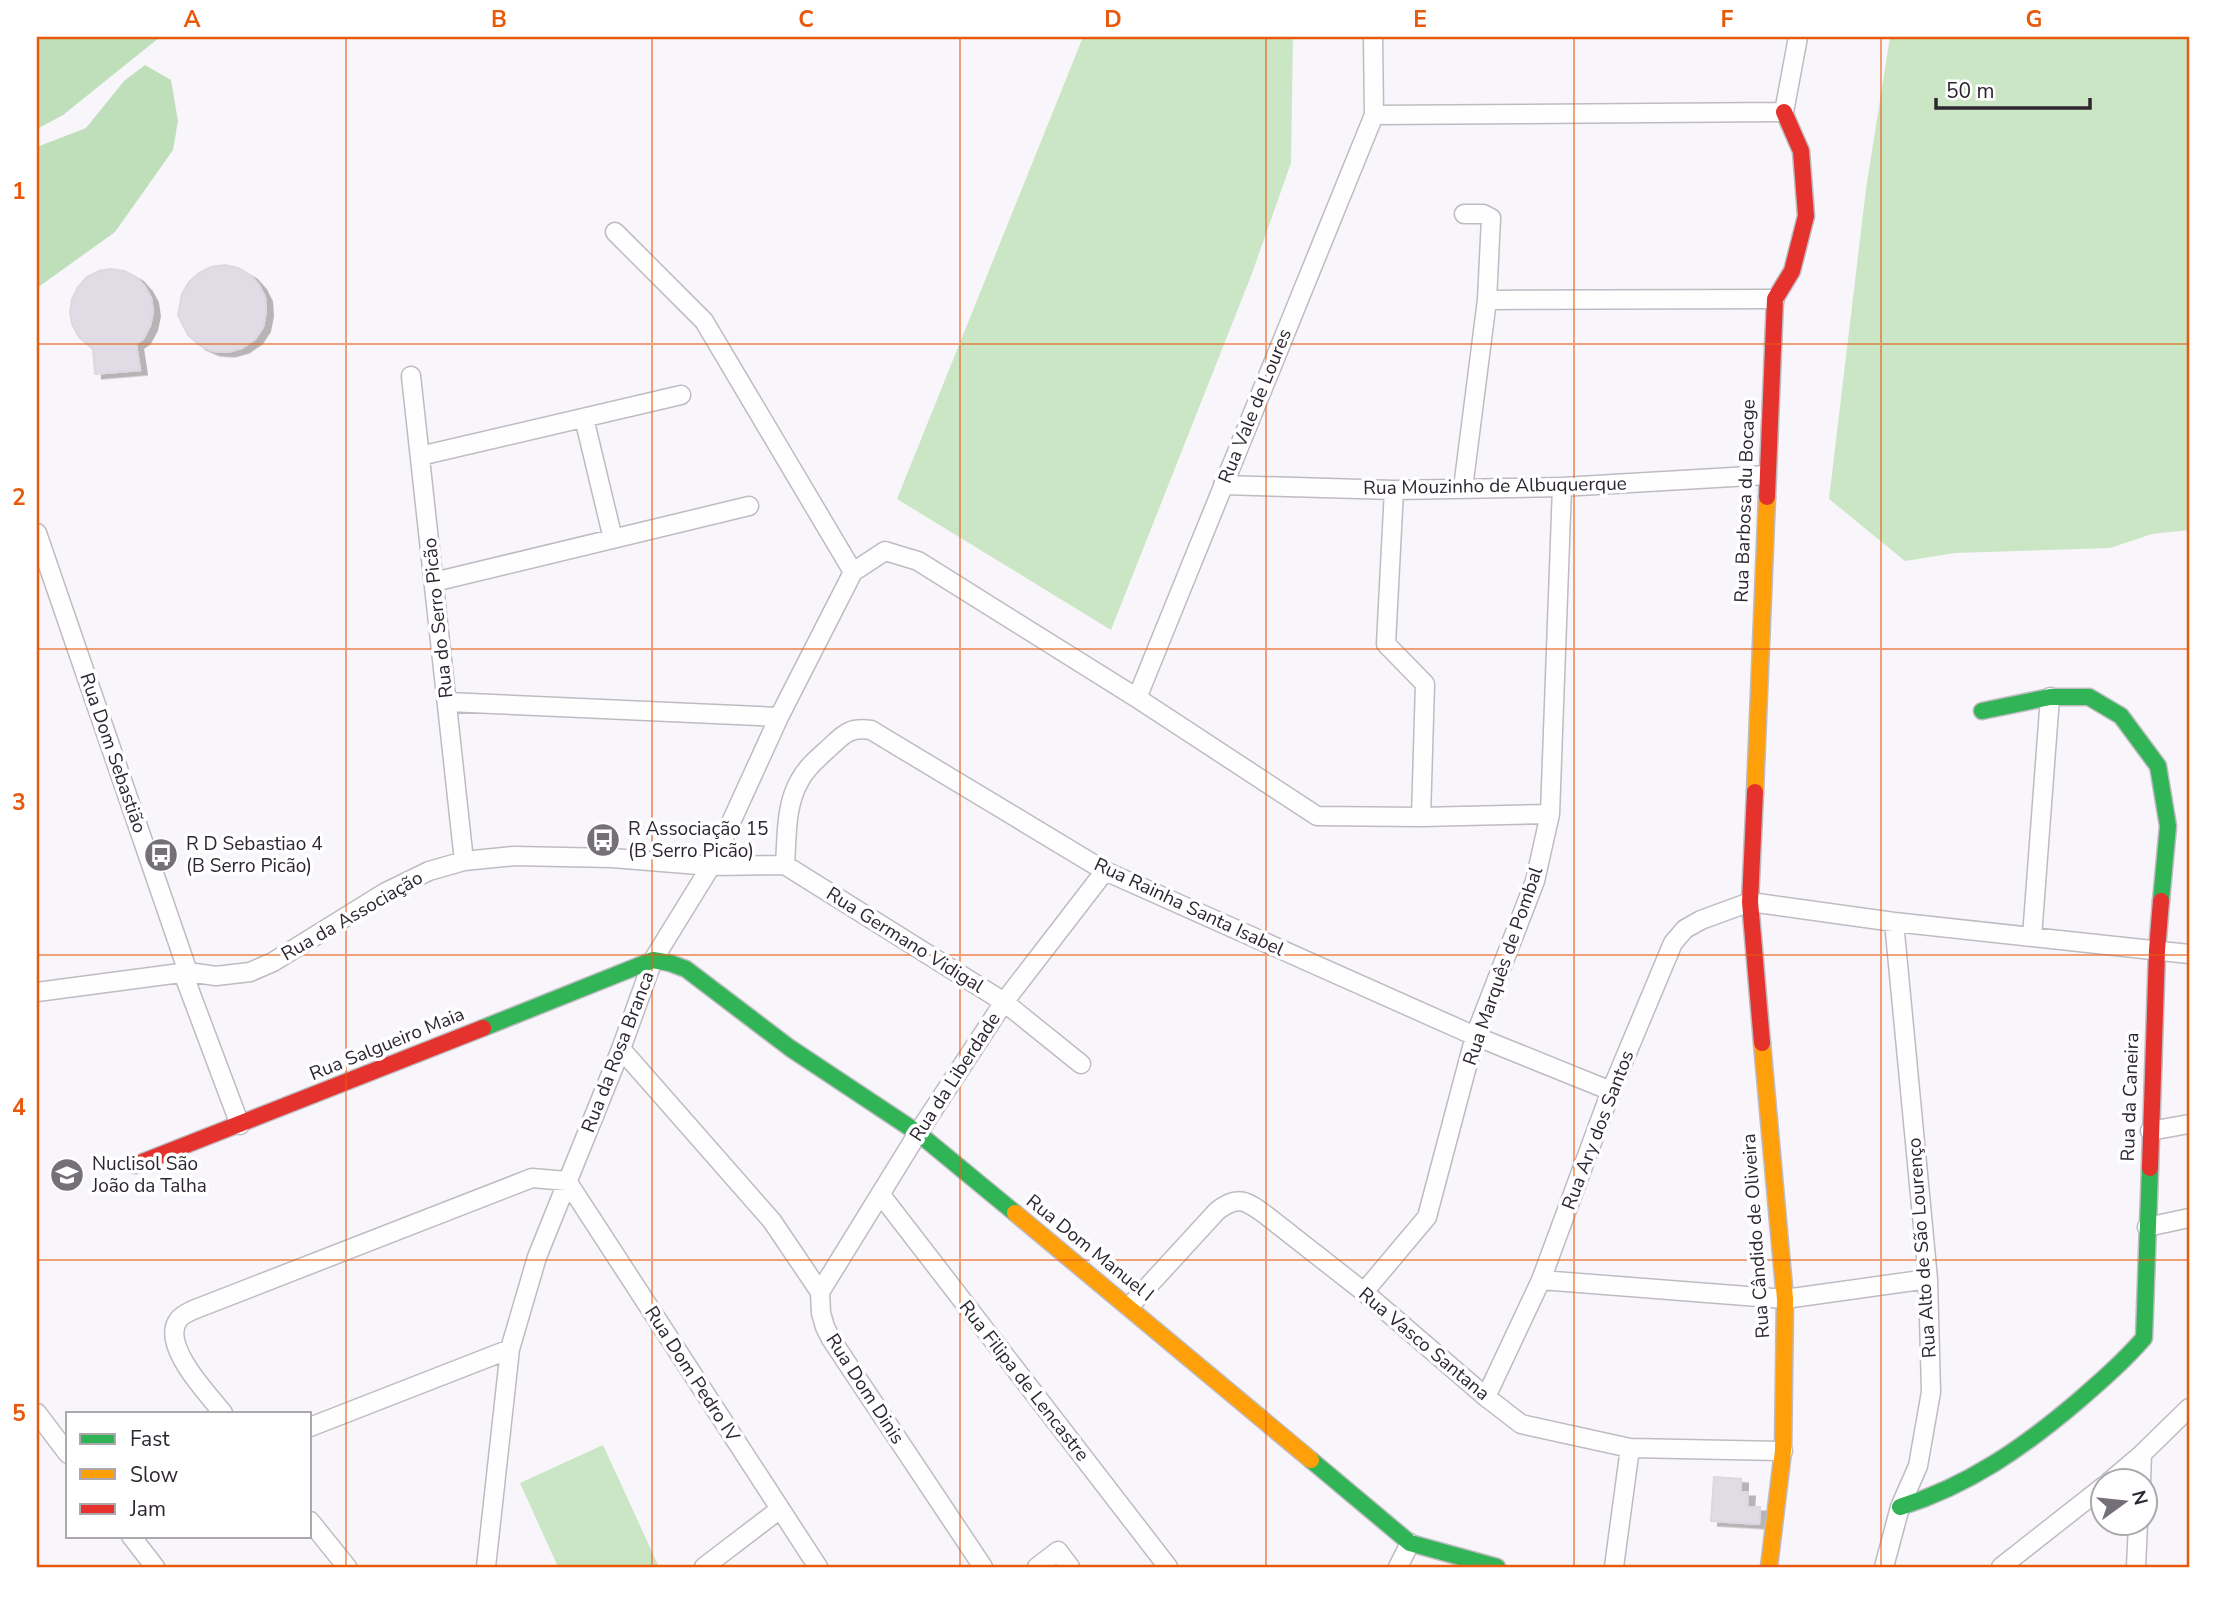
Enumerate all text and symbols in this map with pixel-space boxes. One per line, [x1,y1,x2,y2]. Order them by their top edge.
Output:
text: A [183,4,201,35]
text: B [491,4,507,35]
text: C [798,4,814,35]
text: D [1104,4,1122,35]
text: E [1413,4,1427,35]
text: F [1721,4,1734,35]
text: G [2026,4,2042,35]
scale bar [1936,66,2090,110]
text: 50 m [1946,77,1995,105]
text: 1 [12,176,26,207]
street label: Rua Vale de Loures [1212,325,1298,487]
street label: Rua Barbosa du Bocage [1728,399,1762,603]
street label: Rua Mouzinho de Albuquerque [1363,471,1627,501]
text: 2 [12,482,26,513]
street label: Rua do Serro Picão [417,536,459,700]
street label: Rua Dom Sebastião [73,669,153,837]
text: 3 [12,787,26,818]
place label: R Associação 15 (B Serro Picão) [628,816,768,864]
bus stop icon: R Associação 15 (B Serro Picão) [584,821,622,859]
place label: R D Sebastiao 4 (B Serro Picão) [186,831,323,879]
bus stop icon: R D Sebastiao 4 (B Serro Picão) [142,836,180,874]
street label: Rua Rainha Santa Isabel [1090,851,1289,963]
street label: Rua Marquês de Pombal [1457,863,1549,1069]
street label: Rua da Associação [276,865,428,967]
street label: Rua Germano Vidigal [821,881,989,999]
street label: Rua da Rosa Branca [575,968,661,1136]
street label: Rua Salgueiro Maia [306,1001,468,1087]
street label: Rua da Liberdade [903,1007,1007,1147]
street label: Rua da Caneira [2115,1032,2145,1162]
street label: Rua Ary dos Santos [1556,1047,1640,1213]
text: 4 [12,1092,26,1123]
street label: Rua Cândido de Oliveira [1736,1133,1776,1339]
street label: Rua Alto de São Lourenço [1901,1137,1943,1359]
place label: Nuclisol São João da Talha [91,1151,207,1199]
school or university icon: Nuclisol São João da Talha [48,1156,86,1194]
street label: Rua Dom Manuel I [1021,1188,1159,1308]
street label: Rua Vasco Santana [1353,1281,1495,1407]
street label: Rua Filipa de Lencastre [953,1295,1095,1467]
street label: Rua Dom Pedro IV [638,1301,746,1448]
street label: Rua Dom Dinis [820,1329,910,1449]
text: 5 [12,1398,26,1429]
legend [66,1412,312,1538]
text: Fast [130,1425,170,1453]
text: Slow [130,1461,179,1489]
north arrow [2090,1468,2160,1538]
text: N [2125,1488,2154,1508]
text: Jam [129,1495,166,1523]

